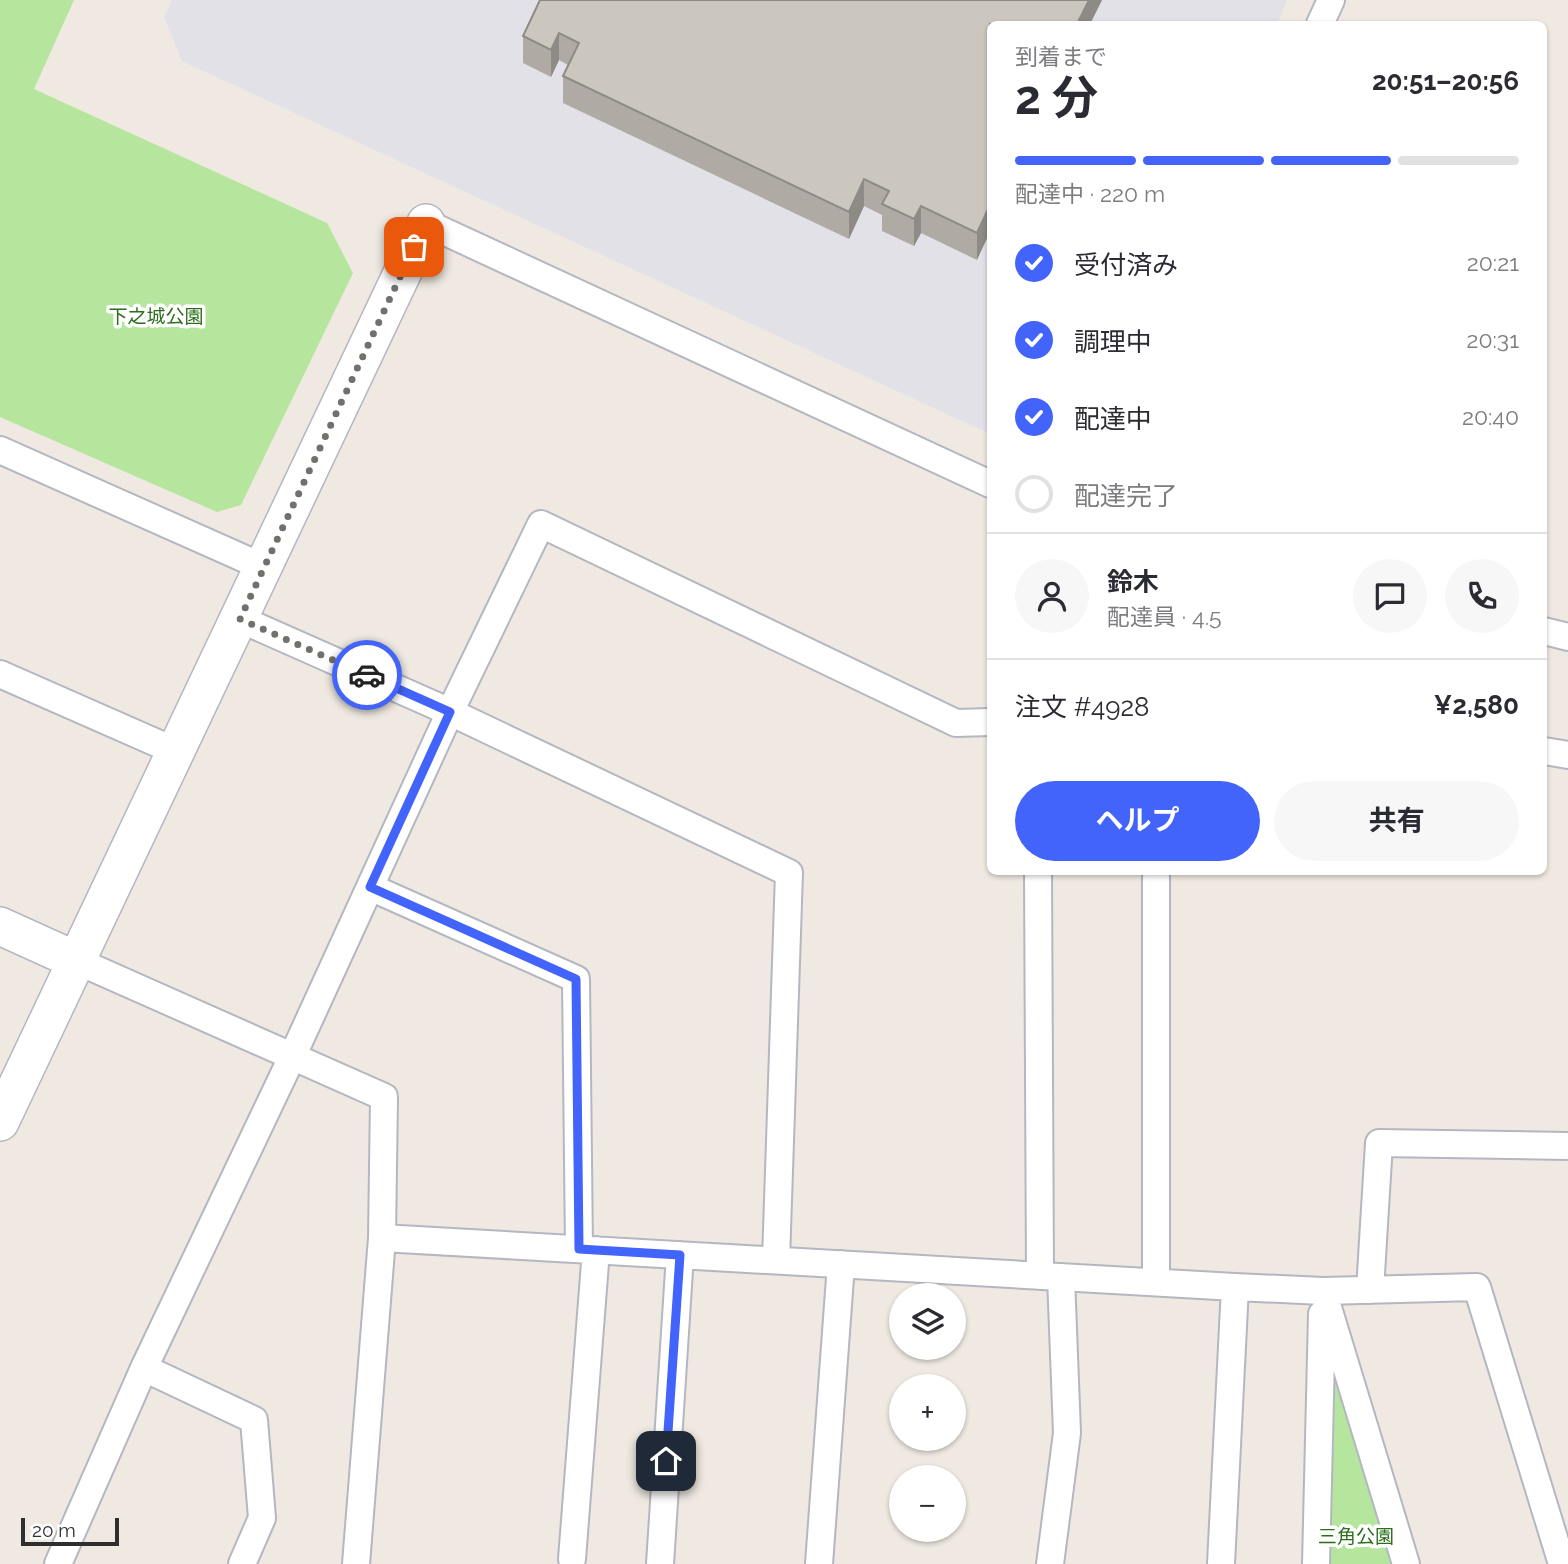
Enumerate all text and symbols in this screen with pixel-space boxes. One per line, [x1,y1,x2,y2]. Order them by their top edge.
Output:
text: 到着まで [1015,43,1107,70]
text: 20:51–20:56 [1372,66,1519,96]
text: 2 分 [1015,71,1098,125]
text: 配達中 · 220 m [1015,180,1165,207]
pin [384,217,444,277]
icon: bag [395,228,433,266]
icon: check [1015,244,1053,282]
text: 20:21 [1467,249,1519,276]
text: 受付済み [1074,250,1178,280]
park label: 下之城公園 [108,305,204,327]
icon: check [1015,321,1053,359]
text: 20:31 [1466,326,1519,353]
text: 調理中 [1074,327,1152,357]
icon: check [1015,398,1053,436]
text: 20:40 [1462,403,1519,430]
text: 配達中 [1074,404,1152,434]
text: 配達完了 [1074,481,1178,511]
button: person [1015,559,1089,633]
button: chat [1353,559,1427,633]
button: phone [1445,559,1519,633]
text: 鈴木 [1107,567,1159,597]
text: 配達員 · 4.5 [1107,603,1222,630]
courier [332,640,402,710]
icon: car [348,656,386,694]
text: ¥2,580 [1434,690,1519,720]
text: 注文 #4928 [1015,692,1149,722]
button: ヘルプ [1015,781,1260,861]
button: 共有 [1274,781,1519,861]
map controls [889,1283,966,1542]
button: layers [889,1283,966,1360]
button: + [889,1374,966,1451]
pin [636,1431,696,1491]
icon: home [647,1442,685,1480]
button: − [889,1465,966,1542]
scale bar [21,1515,119,1547]
text: 20 m [32,1519,76,1541]
park label: 三角公園 [1318,1525,1394,1547]

